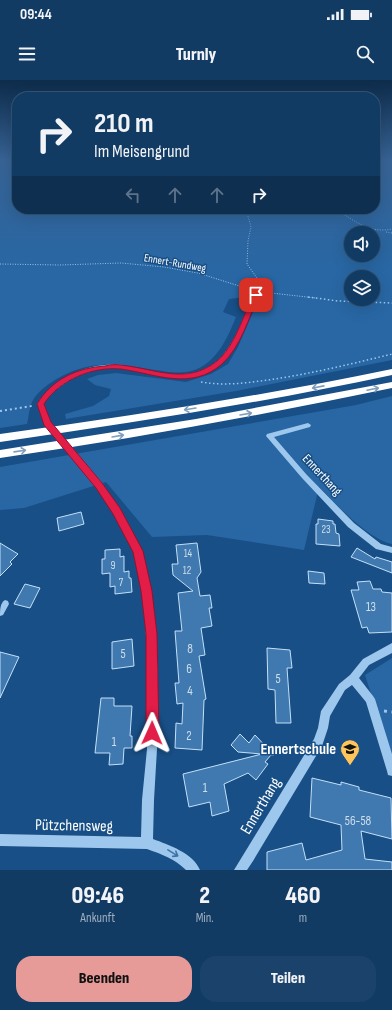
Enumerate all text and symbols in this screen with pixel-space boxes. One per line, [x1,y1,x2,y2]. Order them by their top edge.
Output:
text: 09:44 [20,5,52,24]
icon: menu [16,43,38,65]
icon: search [354,43,376,65]
text: Turnly [176,44,216,65]
text: 210 m [94,107,154,140]
icon: right [28,108,80,160]
text: Im Meisengrund [94,141,190,162]
icon: left [122,184,144,206]
icon: ahead [164,184,186,206]
icon: ahead [206,184,228,206]
icon: right [248,184,270,206]
map controls [344,226,380,306]
button: sound [344,226,380,262]
street label: Ennert-Rundweg [143,251,208,275]
button: layers [344,270,380,306]
pin [239,278,273,312]
icon: arrive [245,284,267,306]
one-way arrow [312,383,325,391]
one-way arrow [367,385,380,393]
one-way arrow [184,405,197,413]
one-way arrow [239,410,252,418]
one-way arrow [111,432,124,440]
one-way arrow [13,447,26,455]
street label: Ennerthang [299,451,345,499]
house number: 23 [321,523,331,536]
house number: 14 [184,547,193,560]
house number: 9 [111,559,116,572]
house number: 12 [183,564,192,577]
house number: 7 [119,576,124,589]
house number: 13 [366,599,376,615]
house number: 8 [187,641,193,657]
house number: 5 [120,646,126,662]
house number: 6 [186,661,192,677]
house number: 5 [275,671,281,687]
house number: 4 [187,683,193,699]
position arrow [131,712,173,754]
house number: 2 [186,728,192,744]
house number: 1 [112,734,117,750]
school or university icon: Ennertschule [339,738,361,766]
place label: Ennertschule [260,740,336,759]
street label: Ennerthang [237,774,285,838]
house number: 1 [203,780,208,796]
house number: 56-58 [345,813,372,829]
street label: Pützchensweg [35,816,113,836]
one-way arrow [167,850,179,858]
text: 09:46 [72,881,124,910]
text: 2 [199,881,210,910]
text: 460 [285,881,320,910]
text: Ankunft [80,910,115,926]
text: Min. [196,910,214,926]
text: m [299,910,307,926]
button: Beenden [16,956,192,1002]
button: Teilen [200,956,376,1002]

